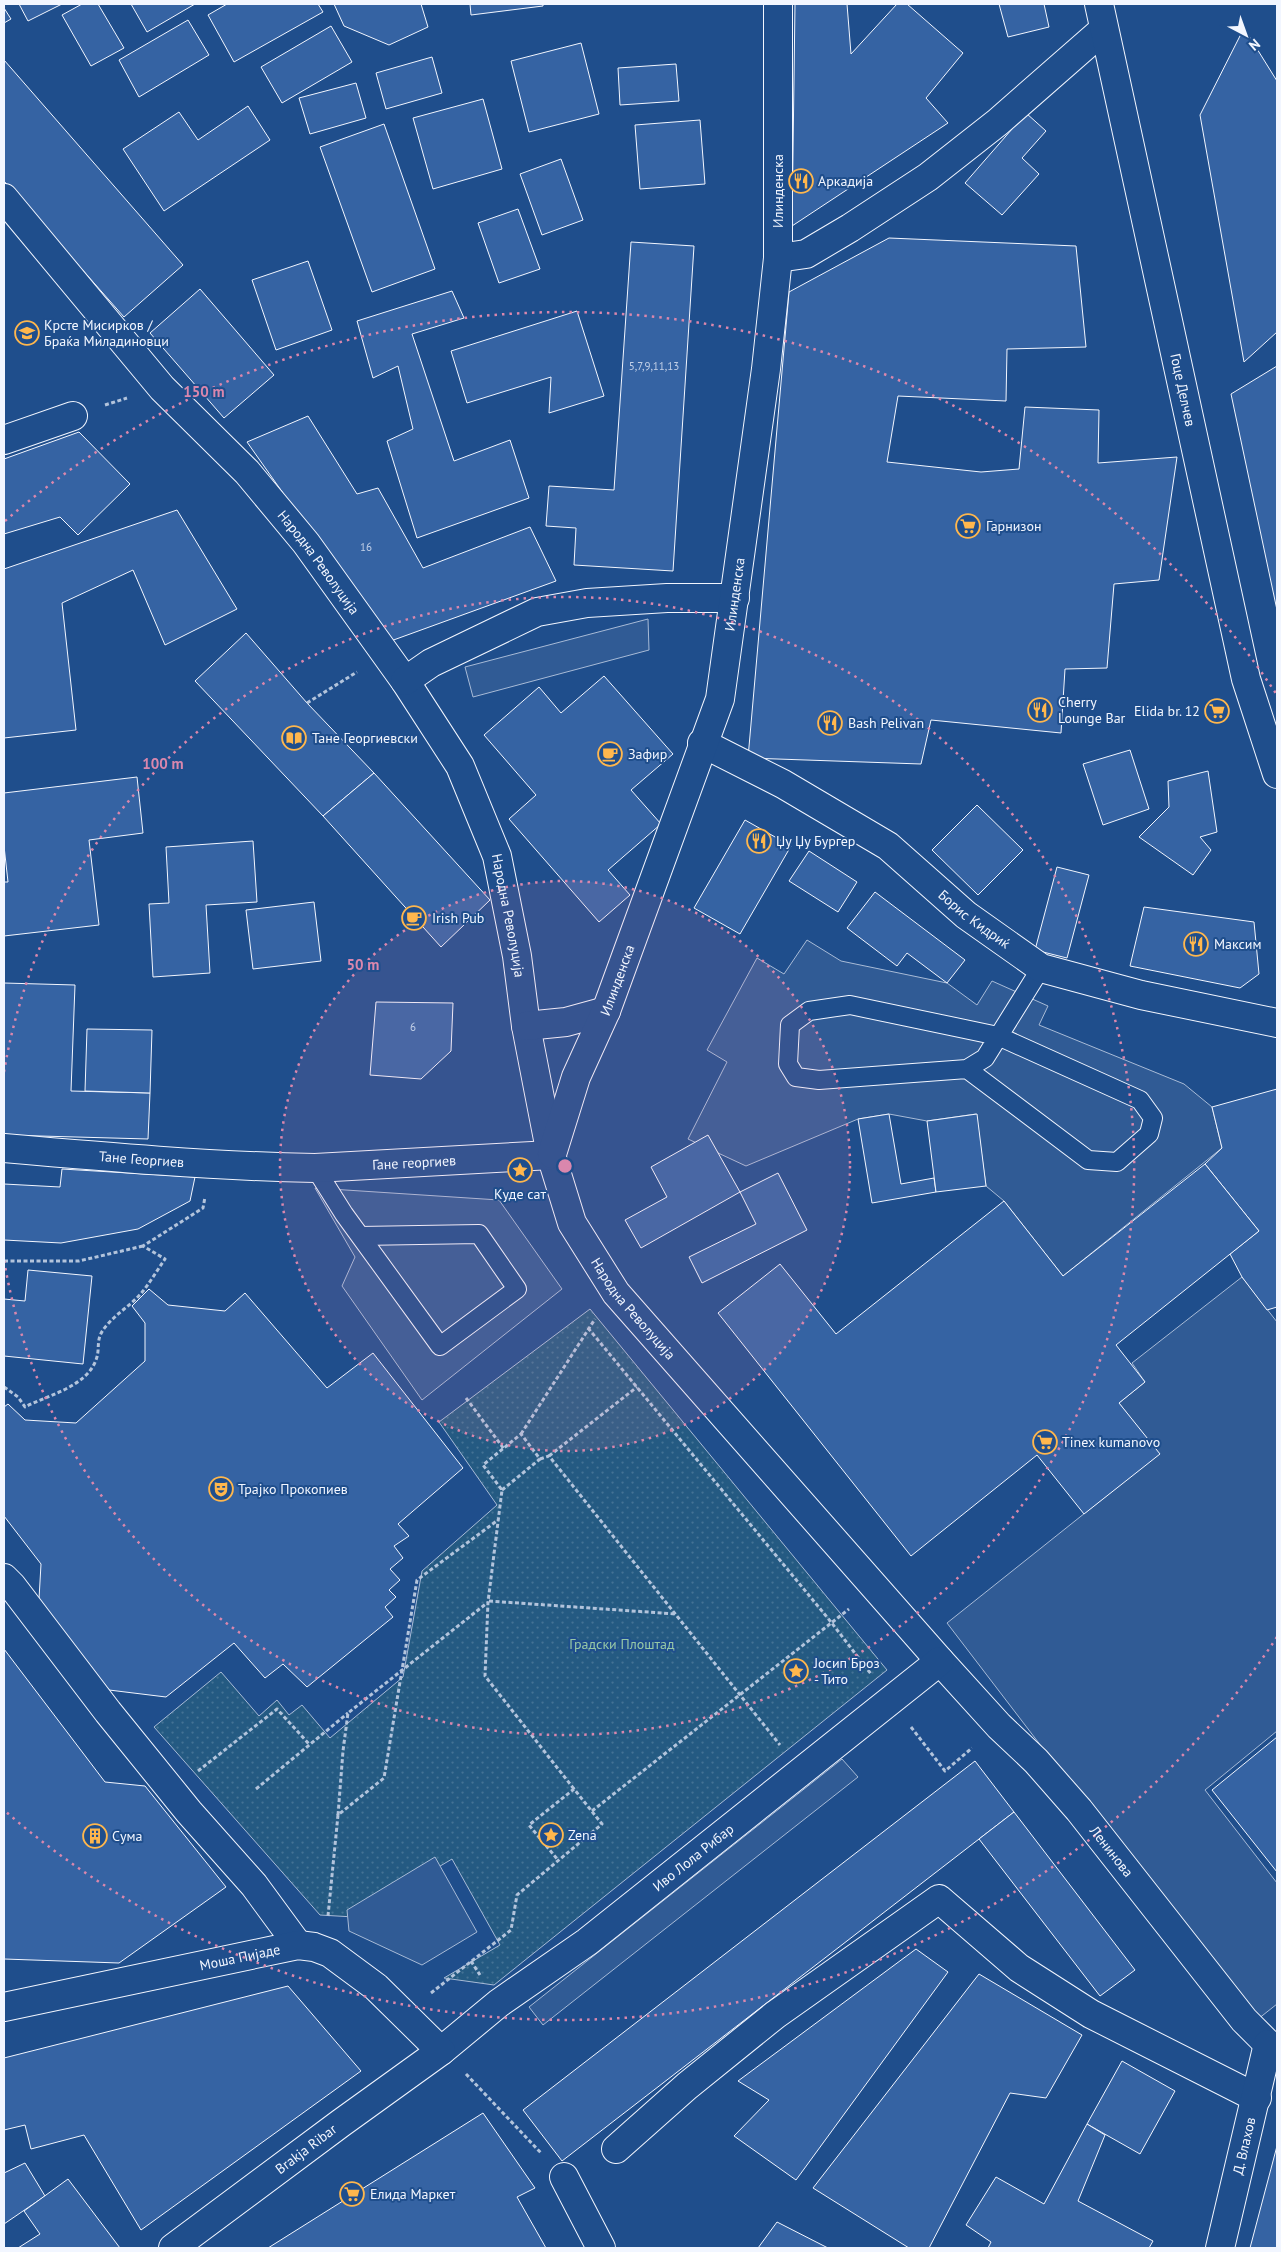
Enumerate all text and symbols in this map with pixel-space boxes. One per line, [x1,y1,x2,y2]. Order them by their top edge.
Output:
north arrow [1221,10,1271,60]
text: N [1245,35,1264,55]
street label: Илинденска [769,154,787,228]
restaurant icon: Аркадија [788,168,814,194]
place label: Аркадија [818,172,873,190]
place label: Крсте Мисирков / Браќа Миладиновци [44,316,169,350]
school or university icon: Крсте Мисирков / Браќа Миладиновци [14,320,40,346]
street label: Гоце Делчев [1166,352,1200,428]
house number: 5,7,9,11,13 [629,359,679,373]
text: 150 m [183,382,225,401]
street label: Народна Револуција [274,507,363,618]
supermarket icon: Гарнизон [955,513,981,539]
place label: Гарнизон [986,517,1042,535]
house number: 16 [360,540,372,554]
street label: Илинденска [721,556,749,632]
place label: Cherry Lounge Bar [1058,693,1126,727]
restaurant icon: Cherry Lounge Bar [1027,697,1053,723]
supermarket icon: Elida br. 12 [1204,698,1230,724]
place label: Elida br. 12 [1134,702,1200,720]
restaurant icon: Bash Pelivan [817,710,843,736]
place label: Bash Pelivan [848,714,924,732]
library icon: Тане Георгиевски [281,725,307,751]
place label: Тане Георгиевски [312,729,418,747]
cafe icon: Зафир [597,741,623,767]
place label: Зафир [628,745,667,763]
text: 100 m [142,754,184,773]
restaurant icon: Џу Џу Бургер [746,828,772,854]
place label: Џу Џу Бургер [776,832,855,850]
street label: Народна Револуција [488,852,529,979]
street label: Борис Кидриќ [935,886,1014,953]
cafe icon: Irish Pub [401,905,427,931]
place label: Irish Pub [432,909,484,927]
restaurant icon: Максим [1183,931,1209,957]
place label: Максим [1214,935,1262,953]
street label: Илинденска [596,942,638,1018]
text: 50 m [347,955,379,974]
house number: 6 [410,1020,416,1034]
street label: Тане Георгиев [98,1147,185,1171]
street label: Гане георгиев [372,1151,457,1174]
place icon: Куде сат [507,1157,533,1183]
centre of rings [556,1157,574,1175]
place label: Куде сат [494,1185,546,1203]
street label: Народна Револуција [587,1254,679,1363]
supermarket icon: Tinex kumanovo [1032,1429,1058,1455]
place label: Tinex kumanovo [1062,1433,1160,1451]
theatre icon: Трајко Прокопиев [208,1476,234,1502]
place label: Трајко Прокопиев [238,1480,348,1498]
park label: Градски Плоштад [569,1635,675,1653]
place label: Јосип Броз - Тито [813,1654,880,1688]
place icon: Јосип Броз - Тито [783,1658,809,1684]
street label: Иво Лола Рибар [649,1820,737,1895]
street label: Ленинова [1085,1821,1137,1881]
place icon: Zena [538,1822,564,1848]
building icon: Сума [82,1823,108,1849]
place label: Zena [568,1826,597,1844]
place label: Сума [112,1827,142,1845]
street label: Моша Пијаде [198,1940,282,1975]
street label: Д. Влахов [1229,2115,1260,2176]
street label: Brakja Ribar [272,2120,340,2178]
supermarket icon: Елида Маркет [339,2181,365,2207]
place label: Елида Маркет [370,2185,456,2203]

